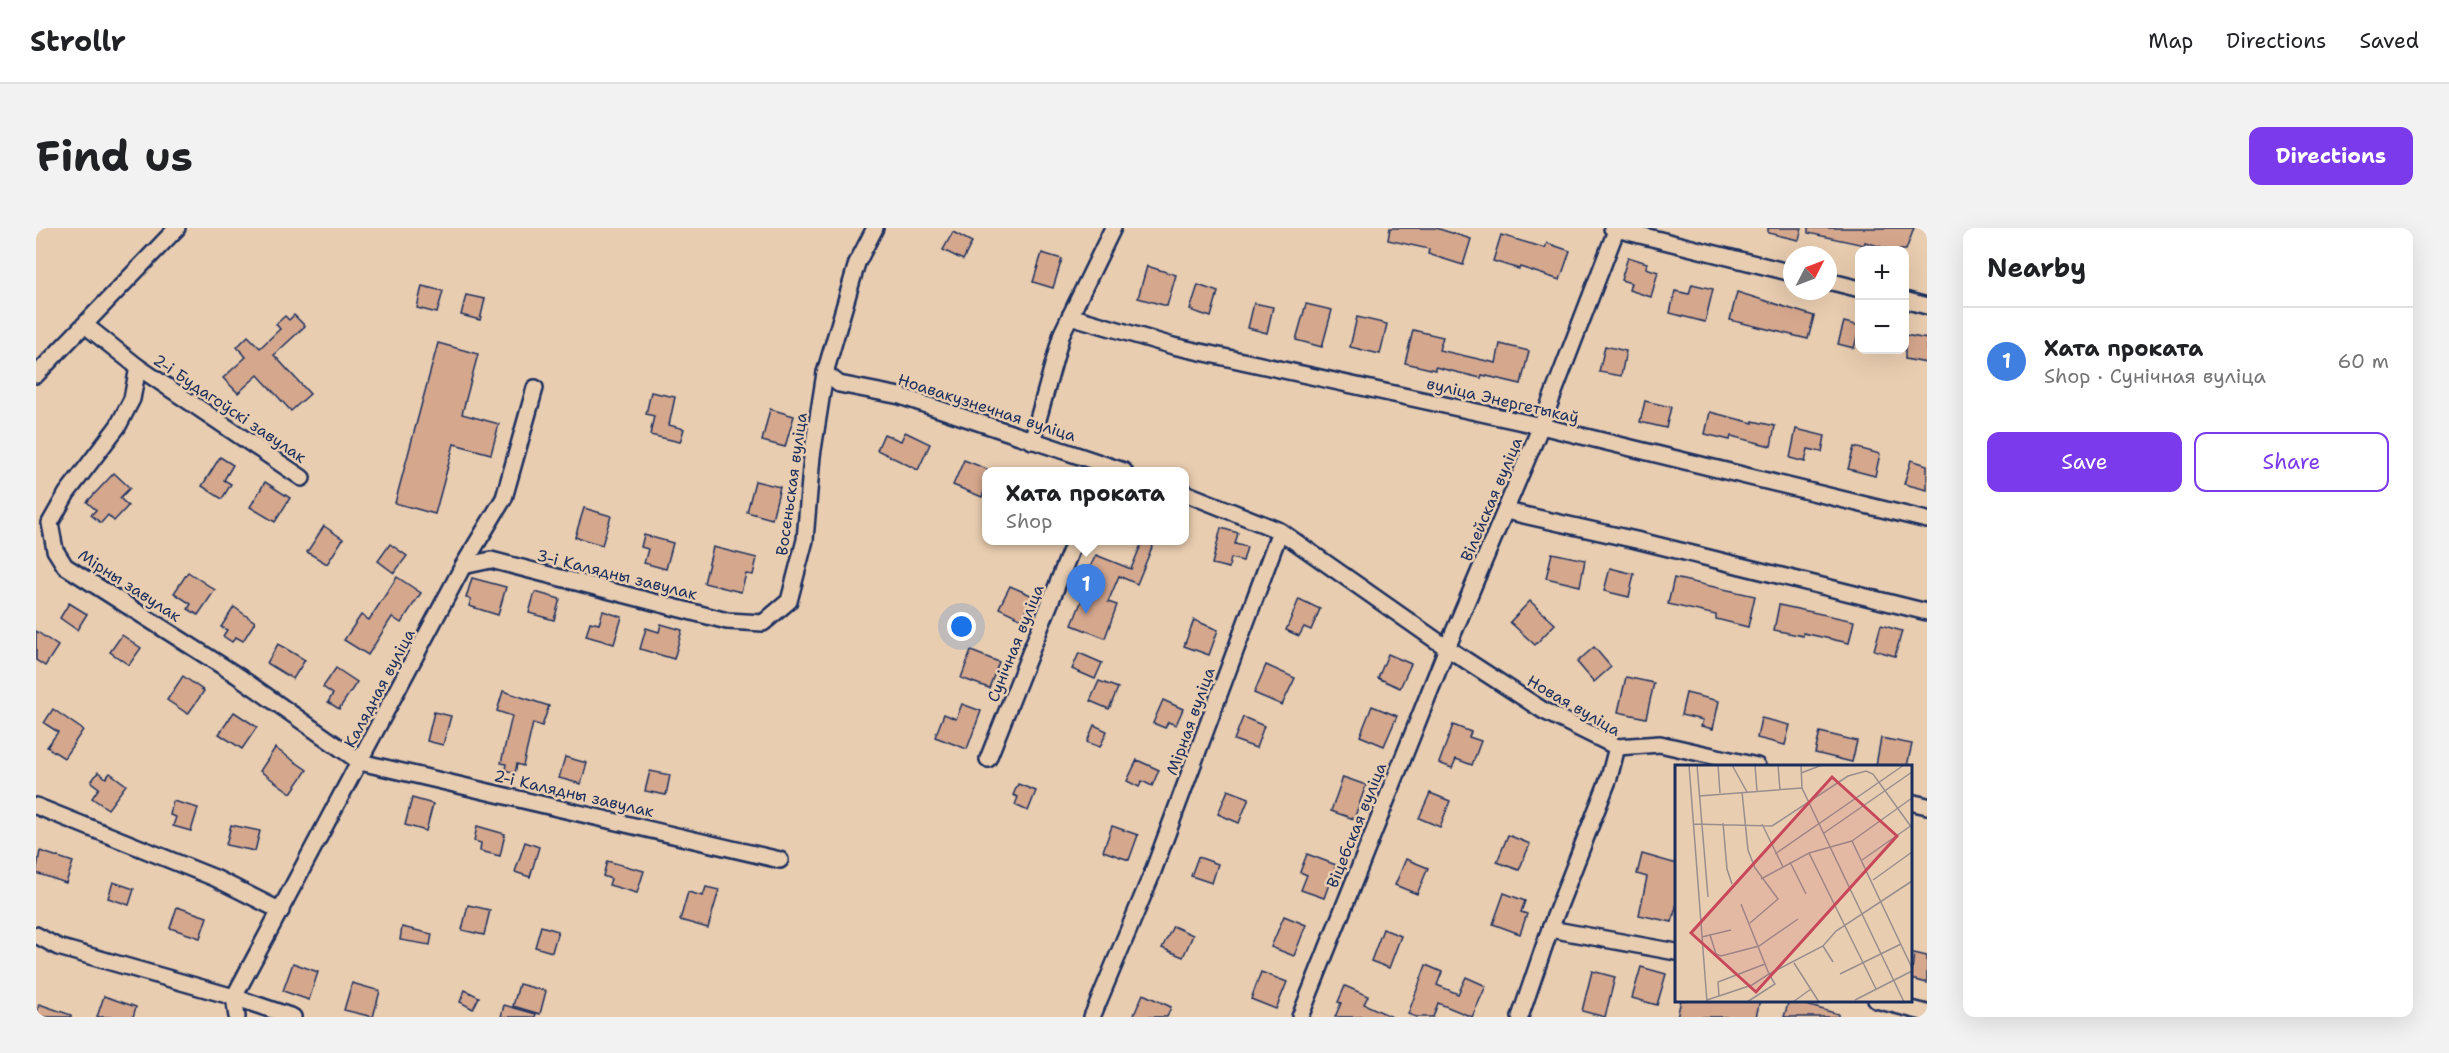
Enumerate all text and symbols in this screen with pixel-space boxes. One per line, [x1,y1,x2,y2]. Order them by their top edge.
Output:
text: Strollr [30,22,126,60]
text: Map [2148,27,2193,55]
text: Directions [2226,27,2326,55]
text: Saved [2359,27,2419,55]
button: Directions [2249,127,2413,185]
text: Find us [36,128,193,184]
north arrow [1783,246,1837,300]
map controls [1855,246,1909,354]
button: + [1855,246,1909,300]
text: Nearby [1987,250,2086,285]
button: − [1855,300,1909,354]
text: Хата проката [2044,334,2203,363]
text: 1 [2002,348,2011,374]
text: 60 m [2337,348,2389,374]
street label: 2-і Будагоўскі завулак [149,349,311,468]
text: Shop · Сунічная вуліца [2044,363,2266,389]
street label: Ноавакузнечная вуліца [895,369,1079,446]
street label: вуліца Энергетыкаў [1425,373,1581,428]
street label: Восеньская вуліца [771,411,812,557]
button: Save [1987,432,2182,492]
button: Share [2194,432,2389,492]
street label: Вілейская вуліца [1456,434,1527,564]
popup [982,467,1189,545]
text: Хата проката [1006,479,1165,508]
text: Shop [1006,508,1052,534]
street label: Мірны завулак [74,544,186,627]
street label: 3-і Калядны завулак [534,544,700,605]
pin: 1 [1066,564,1106,614]
street label: Сунічная вуліца [982,581,1049,705]
your location [947,612,976,641]
street label: Калядная вуліца [339,625,420,751]
street label: Мірная вуліца [1161,664,1220,778]
street label: Новая вуліца [1523,670,1624,741]
street label: Віцебская вуліца [1322,759,1391,891]
street label: 2-і Калядны завулак [492,765,656,822]
inset map [1675,765,1912,1002]

